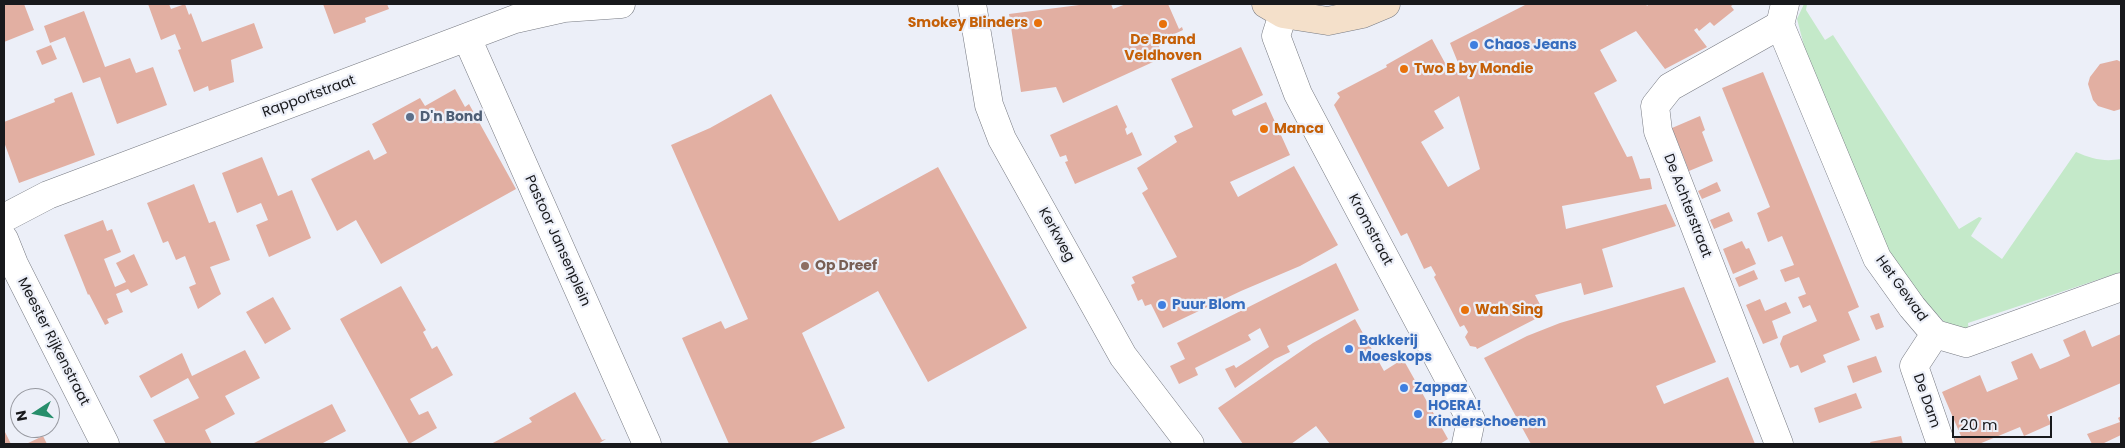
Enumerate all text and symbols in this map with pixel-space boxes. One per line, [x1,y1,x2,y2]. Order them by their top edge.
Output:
place label: Smokey Blinders [908,15,1028,31]
marker: Smokey Blinders [1032,17,1044,29]
marker: De Brand Veldhoven [1157,18,1169,30]
place label: De Brand Veldhoven [1124,32,1202,64]
place label: Chaos Jeans [1484,37,1577,53]
marker: Chaos Jeans [1468,39,1480,51]
place label: Two B by Mondie [1414,61,1533,77]
marker: Two B by Mondie [1398,63,1410,75]
street label: Rapportstraat [260,72,358,122]
place label: D'n Bond [420,109,483,125]
marker: D'n Bond [404,111,416,123]
place label: Manca [1274,121,1324,137]
marker: Manca [1258,123,1270,135]
street label: De Achterstraat [1659,152,1715,260]
street label: Pastoor Jansenplein [521,173,593,309]
street label: Kromstraat [1344,191,1396,269]
street label: Kerkweg [1034,205,1078,265]
street label: Het Gewad [1872,253,1930,325]
place label: Op Dreef [815,258,877,274]
marker: Op Dreef [799,260,811,272]
street label: Meester Rijkenstraat [13,275,93,409]
place label: Puur Blom [1172,297,1246,313]
marker: Puur Blom [1156,299,1168,311]
place label: Wah Sing [1475,302,1543,318]
marker: Wah Sing [1459,304,1471,316]
place label: Bakkerij Moeskops [1359,333,1432,366]
marker: Bakkerij Moeskops [1343,343,1355,355]
street label: De Dam [1909,372,1943,430]
place label: Zappaz [1414,380,1467,396]
marker: Zappaz [1398,382,1410,394]
north arrow [10,388,60,438]
place label: HOERA! Kinderschoenen [1428,398,1546,431]
scale bar [1955,406,2055,438]
marker: HOERA! Kinderschoenen [1412,408,1424,420]
text: N [10,409,32,423]
text: 20 m [1960,414,1998,435]

